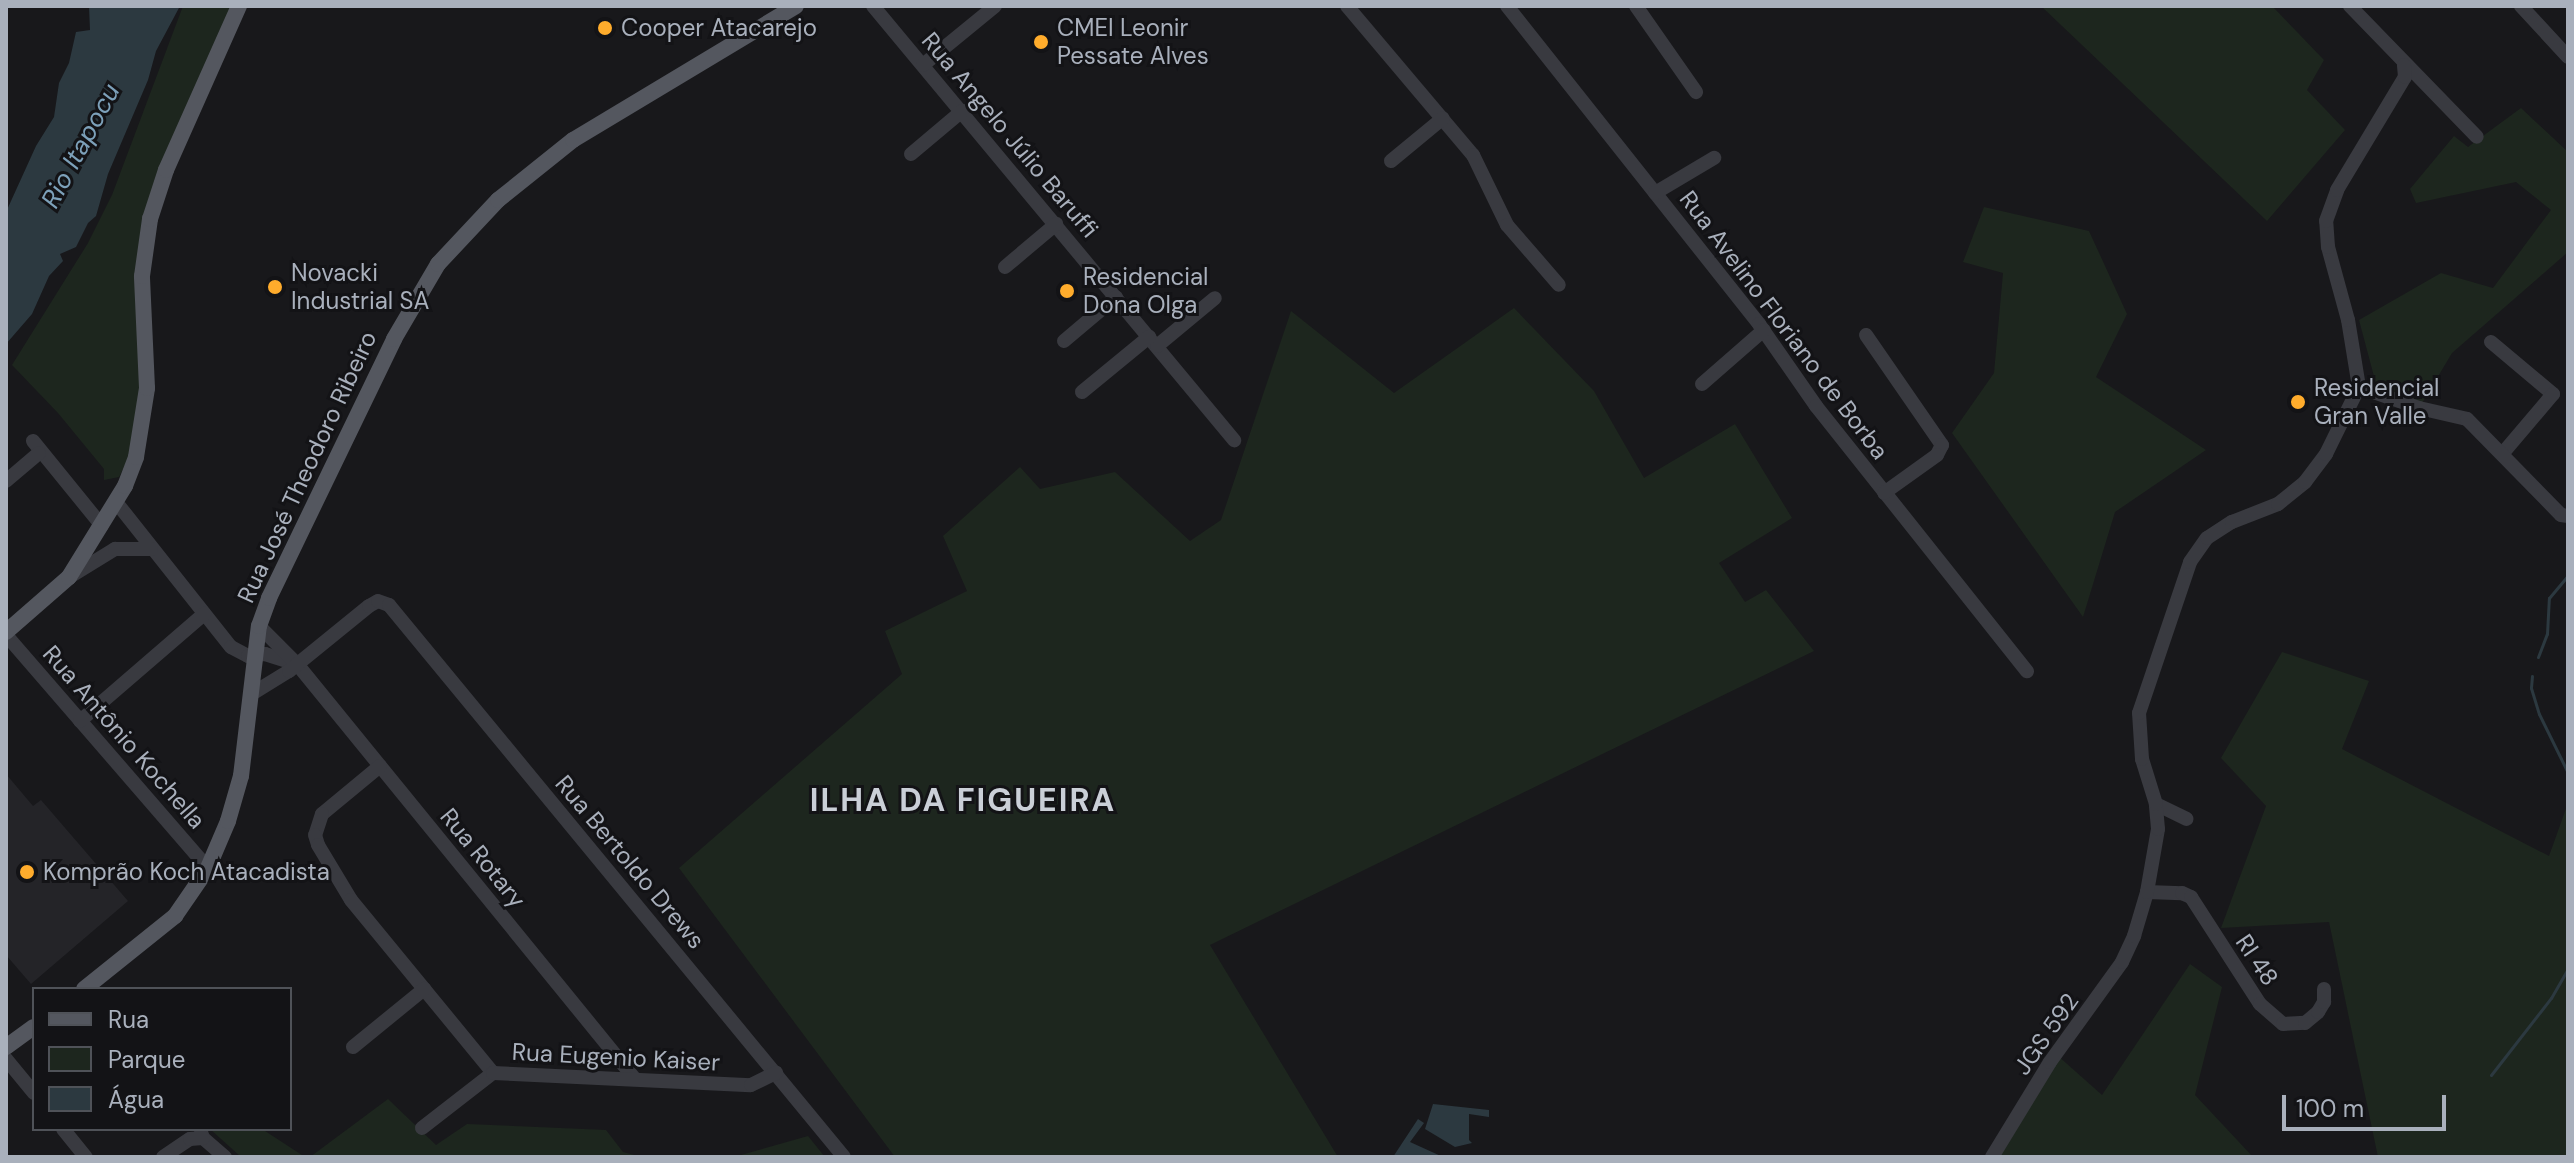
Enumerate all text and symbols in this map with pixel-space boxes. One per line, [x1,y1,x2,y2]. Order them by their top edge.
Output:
place label: Cooper Atacarejo [621,14,817,42]
place label: CMEI Leonir Pessate Alves [1057,14,1209,70]
marker: Cooper Atacarejo [596,19,614,37]
street label: Rua Angelo Júlio Baruffi [916,27,1104,243]
marker: CMEI Leonir Pessate Alves [1032,33,1050,51]
water label: Rio Itapocu [35,78,127,214]
street label: Rua Avelino Floriano de Borba [1674,185,1894,465]
place label: Novacki Industrial SA [291,259,429,315]
place label: Residencial Dona Olga [1083,263,1208,319]
marker: Novacki Industrial SA [266,278,284,296]
marker: Residencial Dona Olga [1058,282,1076,300]
street label: Rua José Theodoro Ribeiro [231,327,383,607]
place label: Residencial Gran Valle [2314,374,2439,430]
marker: Residencial Gran Valle [2289,393,2307,411]
street label: Rua Antônio Kochella [37,640,211,834]
street label: Rua Bertoldo Drews [549,770,711,954]
district label: ILHA DA FIGUEIRA [810,781,1116,819]
street label: Rua Rotary [434,803,532,913]
place label: Komprão Koch Atacadista [43,858,330,886]
marker: Komprão Koch Atacadista [18,863,36,881]
street label: RI 48 [2230,929,2284,991]
legend [32,987,292,1131]
street label: JGS 592 [2008,988,2084,1080]
text: Rua [108,1004,149,1035]
street label: Rua Eugenio Kaiser [511,1037,721,1077]
text: Parque [108,1044,185,1075]
scale bar [2286,1079,2450,1129]
text: Água [108,1084,164,1115]
text: 100 m [2296,1093,2364,1124]

